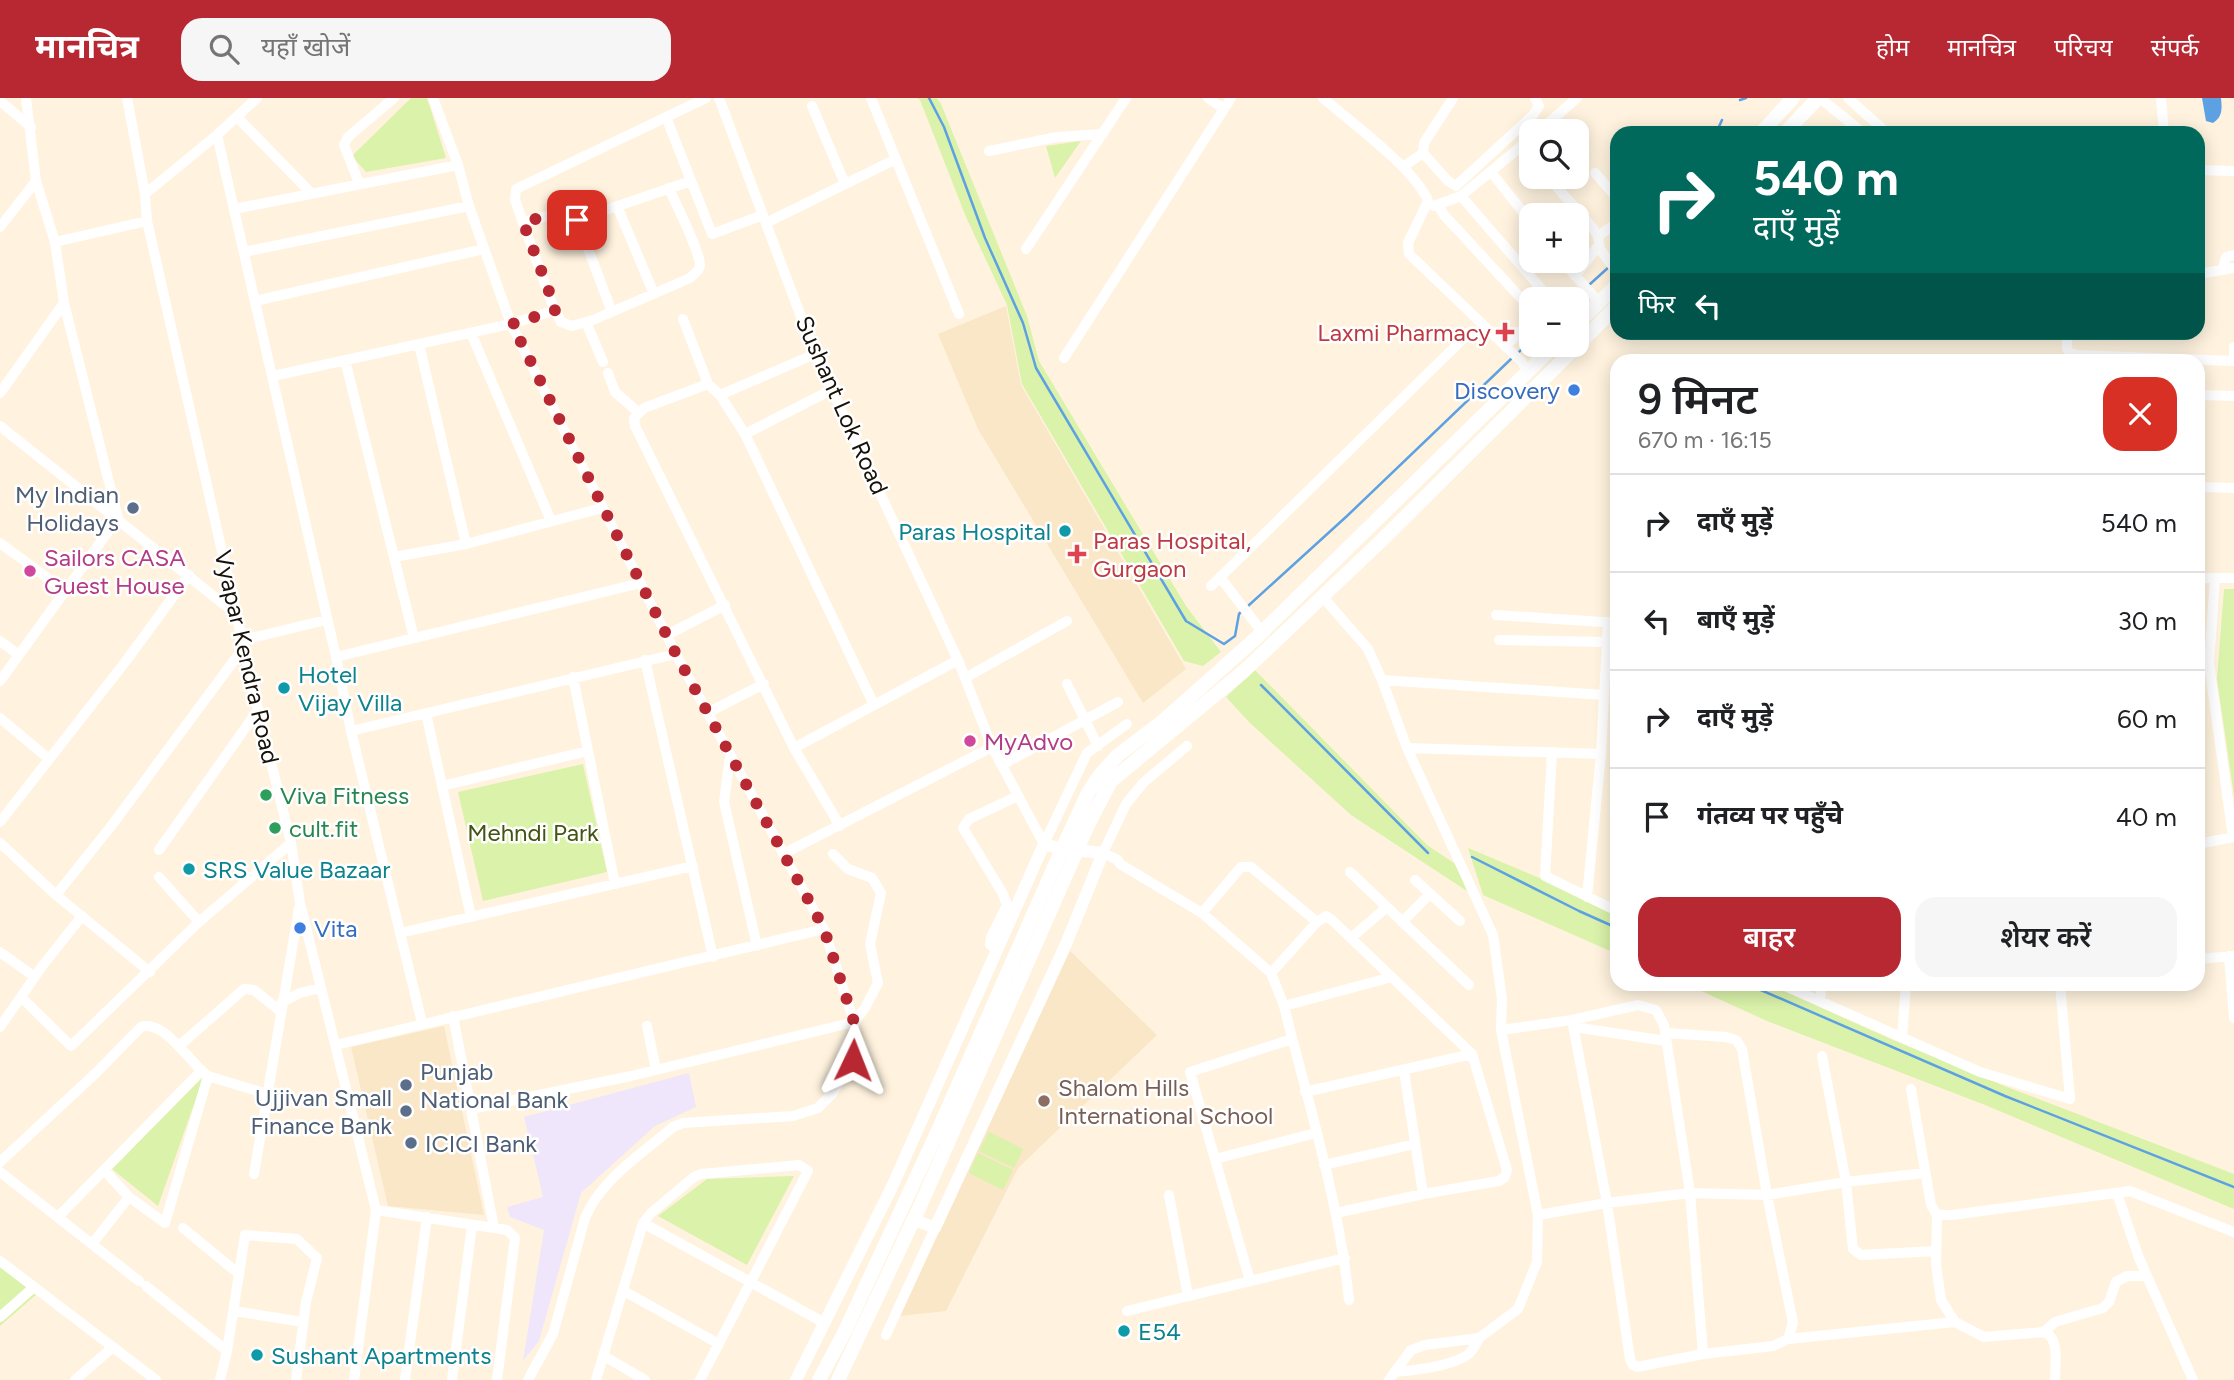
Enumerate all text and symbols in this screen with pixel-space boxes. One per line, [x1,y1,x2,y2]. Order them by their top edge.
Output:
search box [181,18,671,81]
text: मानचित्र [35,27,139,66]
icon: search [205,30,243,68]
text: यहाँ खोजें [261,31,350,63]
text: होम [1876,33,1909,62]
text: मानचित्र [1947,33,2016,62]
text: परिचय [2054,33,2113,62]
text: संपर्क [2151,33,2199,62]
map controls [1519,119,1589,357]
button: search [1519,119,1589,189]
text: 540 m [1753,148,1899,207]
icon: right [1638,154,1729,245]
pin [547,190,607,250]
icon: arrive [558,201,596,239]
button: + [1519,203,1589,273]
text: दाएँ मुड़ें [1753,208,1840,246]
button: − [1519,287,1589,357]
icon: left [1689,287,1727,325]
text: फिर [1638,288,1675,320]
street label: Sushant Lok Road [790,311,894,499]
place label: Laxmi Pharmacy [1317,318,1491,347]
marker: Laxmi Pharmacy [1497,324,1513,340]
text: 9 मिनट [1638,374,1758,425]
place label: Discovery [1454,376,1560,405]
button: close [2103,377,2177,451]
marker: Discovery [1566,382,1582,398]
text: 670 m · 16:15 [1638,426,1772,454]
place label: My Indian Holidays [15,480,119,537]
marker: My Indian Holidays [125,500,141,516]
icon: right [1638,504,1676,542]
text: दाएँ मुड़ें [1697,505,1773,537]
text: 540 m [2101,507,2177,539]
place label: Paras Hospital [898,517,1051,546]
marker: Paras Hospital [1057,523,1073,539]
place label: Paras Hospital, Gurgaon [1093,526,1251,583]
place label: Sailors CASA Guest House [44,543,186,600]
marker: Paras Hospital, Gurgaon [1067,544,1087,564]
street label: Vyapar Kendra Road [208,547,286,767]
marker: Sailors CASA Guest House [22,563,38,579]
icon: left [1638,602,1676,640]
text: बाएँ मुड़ें [1697,603,1774,635]
text: 30 m [2118,605,2177,637]
place label: Hotel Vijay Villa [298,660,402,717]
marker: Hotel Vijay Villa [276,680,292,696]
icon: right [1638,700,1676,738]
text: दाएँ मुड़ें [1697,701,1773,733]
text: 60 m [2117,703,2177,735]
place label: MyAdvo [984,727,1073,756]
marker: MyAdvo [962,733,978,749]
place label: Viva Fitness [280,781,409,810]
marker: Viva Fitness [258,787,274,803]
icon: arrive [1638,798,1676,836]
text: गंतव्य पर पहुँचे [1697,799,1843,831]
text: 40 m [2116,801,2177,833]
place label: cult.fit [289,814,358,843]
park label: Mehndi Park [467,818,599,847]
marker: cult.fit [267,820,283,836]
place label: SRS Value Bazaar [203,855,390,884]
marker: SRS Value Bazaar [181,861,197,877]
button: बाहर [1638,897,1901,977]
button: शेयर करें [1915,897,2177,977]
place label: Vita [314,914,357,943]
marker: Vita [292,920,308,936]
position arrow [816,1023,890,1097]
place label: Punjab National Bank [420,1057,569,1114]
place label: Shalom Hills International School [1058,1073,1273,1130]
marker: Punjab National Bank [398,1077,414,1093]
place label: Ujjivan Small Finance Bank [250,1083,392,1140]
marker: Shalom Hills International School [1036,1093,1052,1109]
marker: Ujjivan Small Finance Bank [398,1103,414,1119]
place label: ICICI Bank [425,1129,537,1158]
marker: ICICI Bank [403,1135,419,1151]
place label: E54 [1138,1317,1181,1346]
marker: E54 [1116,1323,1132,1339]
place label: Sushant Apartments [271,1341,491,1370]
marker: Sushant Apartments [249,1347,265,1363]

